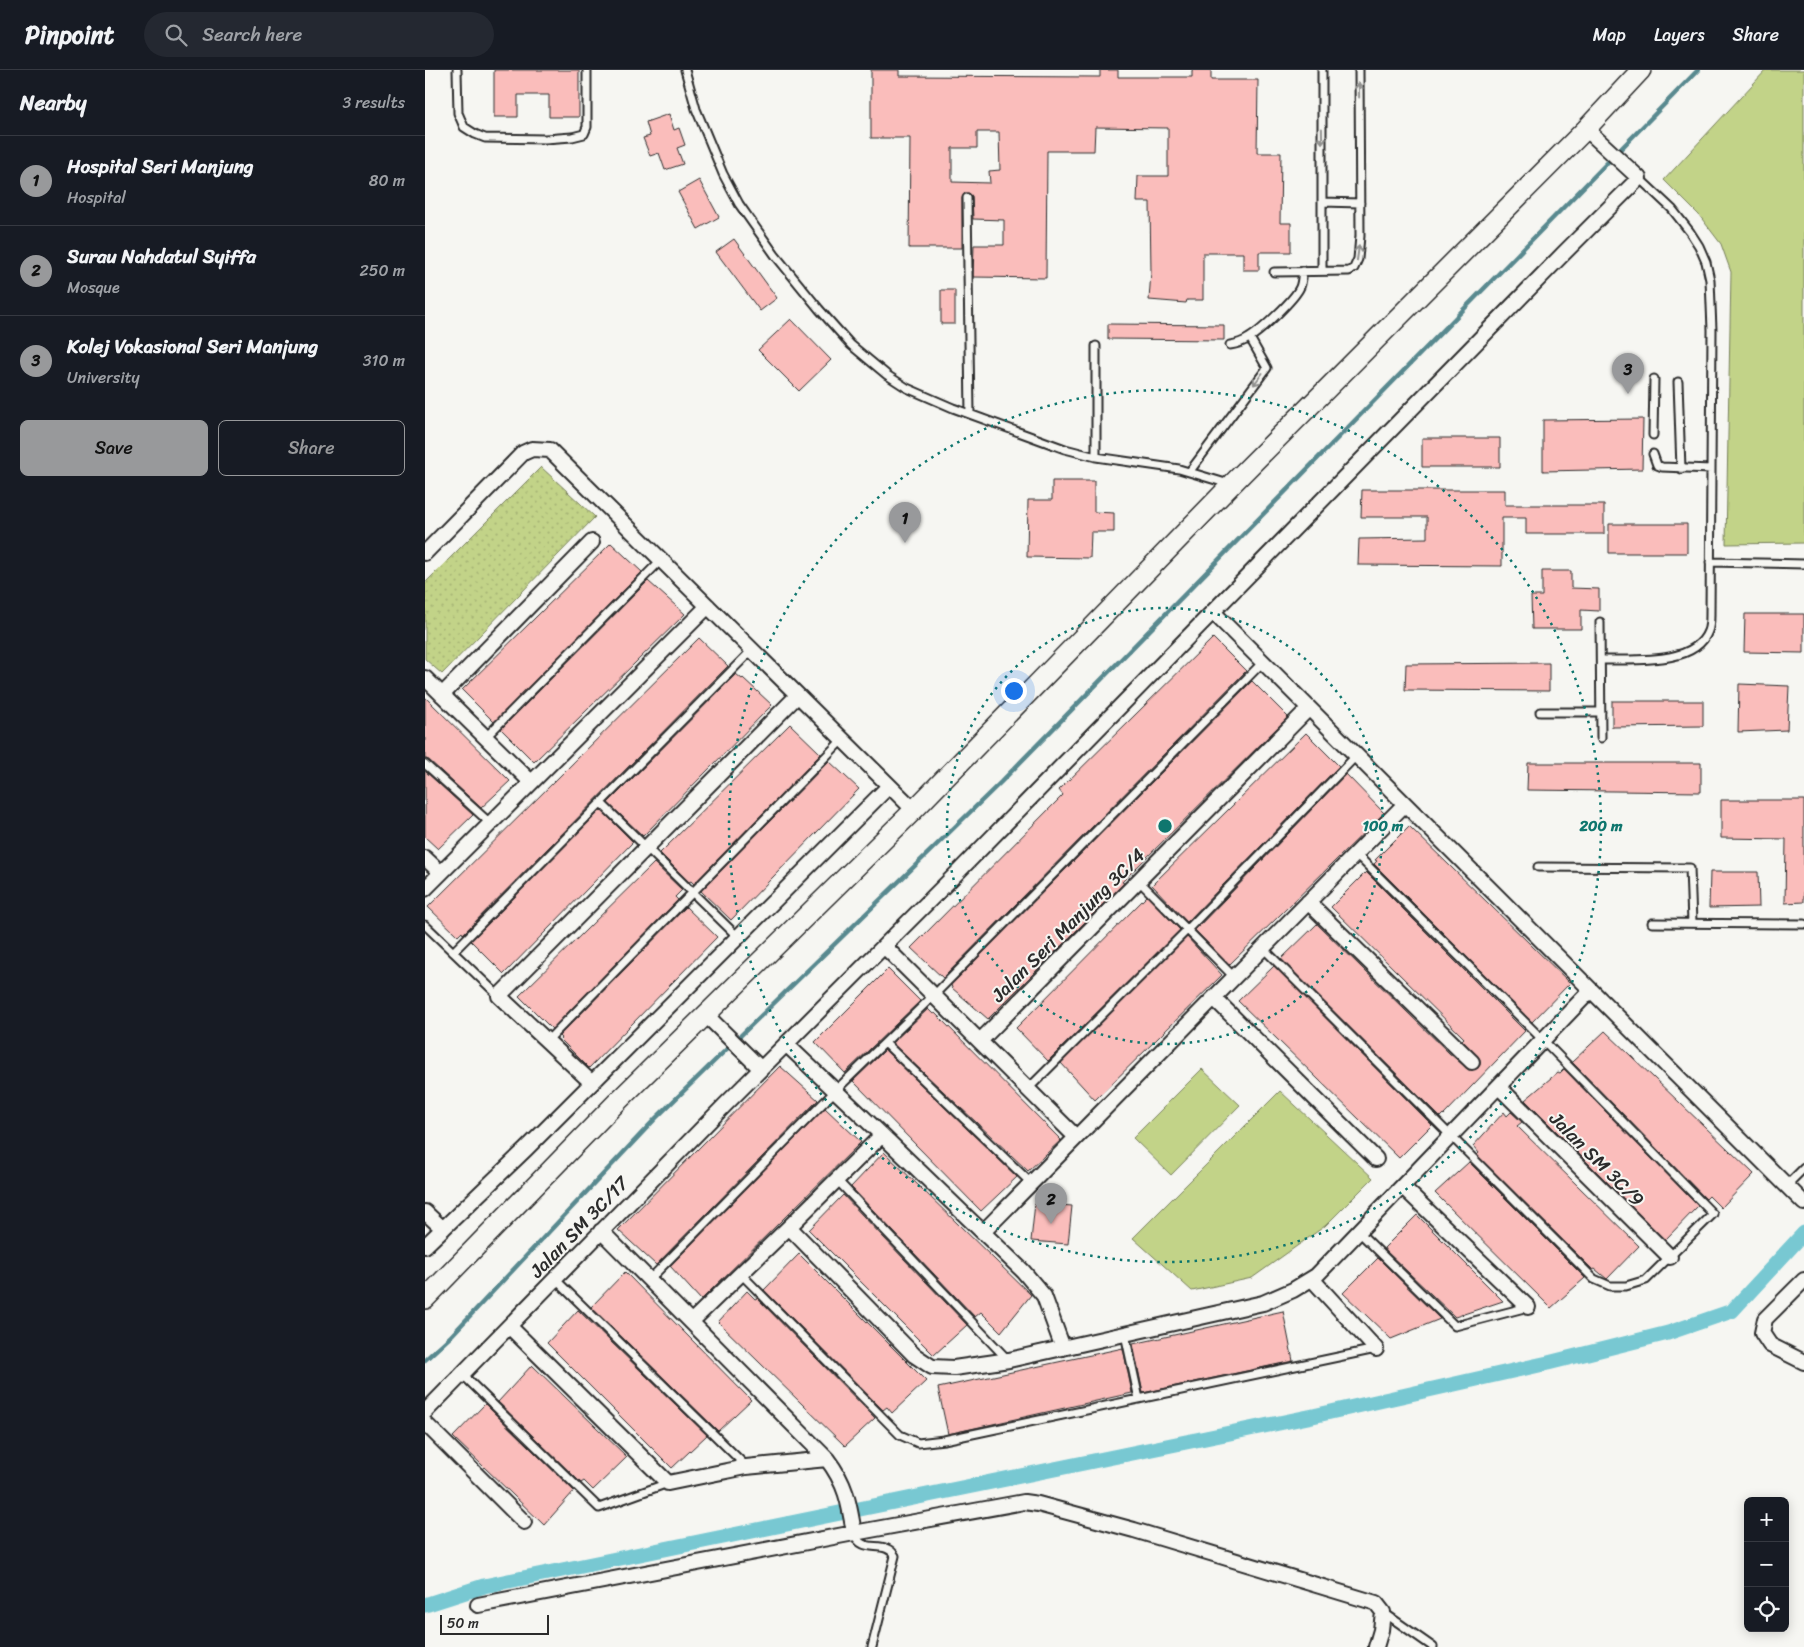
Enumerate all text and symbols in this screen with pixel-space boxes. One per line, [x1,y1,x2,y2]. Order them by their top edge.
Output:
search box [144,12,494,57]
text: Pinpoint [25,14,114,56]
text: Search here [202,18,302,51]
text: Map [1593,19,1626,51]
text: Layers [1654,19,1705,51]
text: Share [1733,19,1779,51]
icon: search [162,21,190,49]
one-way arrow [1354,83,1364,99]
text: Nearby [20,84,86,122]
text: 3 results [342,88,405,117]
one-way arrow [1318,128,1327,144]
text: Hospital Seri Manjung [67,150,254,183]
text: 1 [33,166,39,195]
text: 80 m [369,166,405,195]
text: Hospital [67,183,126,212]
text: Surau Nahdatul Syiffa [67,240,256,273]
one-way arrow [1354,245,1364,261]
text: 2 [31,256,41,285]
text: 250 m [359,256,405,285]
text: Mosque [67,273,120,302]
text: Kolej Vokasional Seri Manjung [67,330,318,363]
text: 3 [32,346,40,375]
text: 310 m [363,346,405,375]
pin: 3 [1612,353,1644,394]
text: University [67,363,140,392]
one-way arrow [1253,372,1264,385]
button: Save [20,420,208,476]
button: Share [218,420,405,476]
pin: 1 [889,502,921,543]
your location [1001,678,1027,704]
text: 100 m [1363,813,1404,839]
text: 200 m [1578,813,1623,839]
centre of rings [1156,817,1174,835]
street label: Jalan Seri Manjung 3C/4 [982,840,1153,1011]
street label: Jalan SM 3C/9 [1541,1103,1653,1215]
street label: Jalan SM 3C/17 [521,1167,637,1286]
pin: 2 [1035,1183,1067,1224]
map controls [1744,1497,1789,1632]
button: + [1744,1497,1789,1542]
button: − [1744,1542,1789,1587]
button: locate [1744,1587,1789,1632]
text: 50 m [447,1611,479,1636]
scale bar [440,1612,549,1635]

